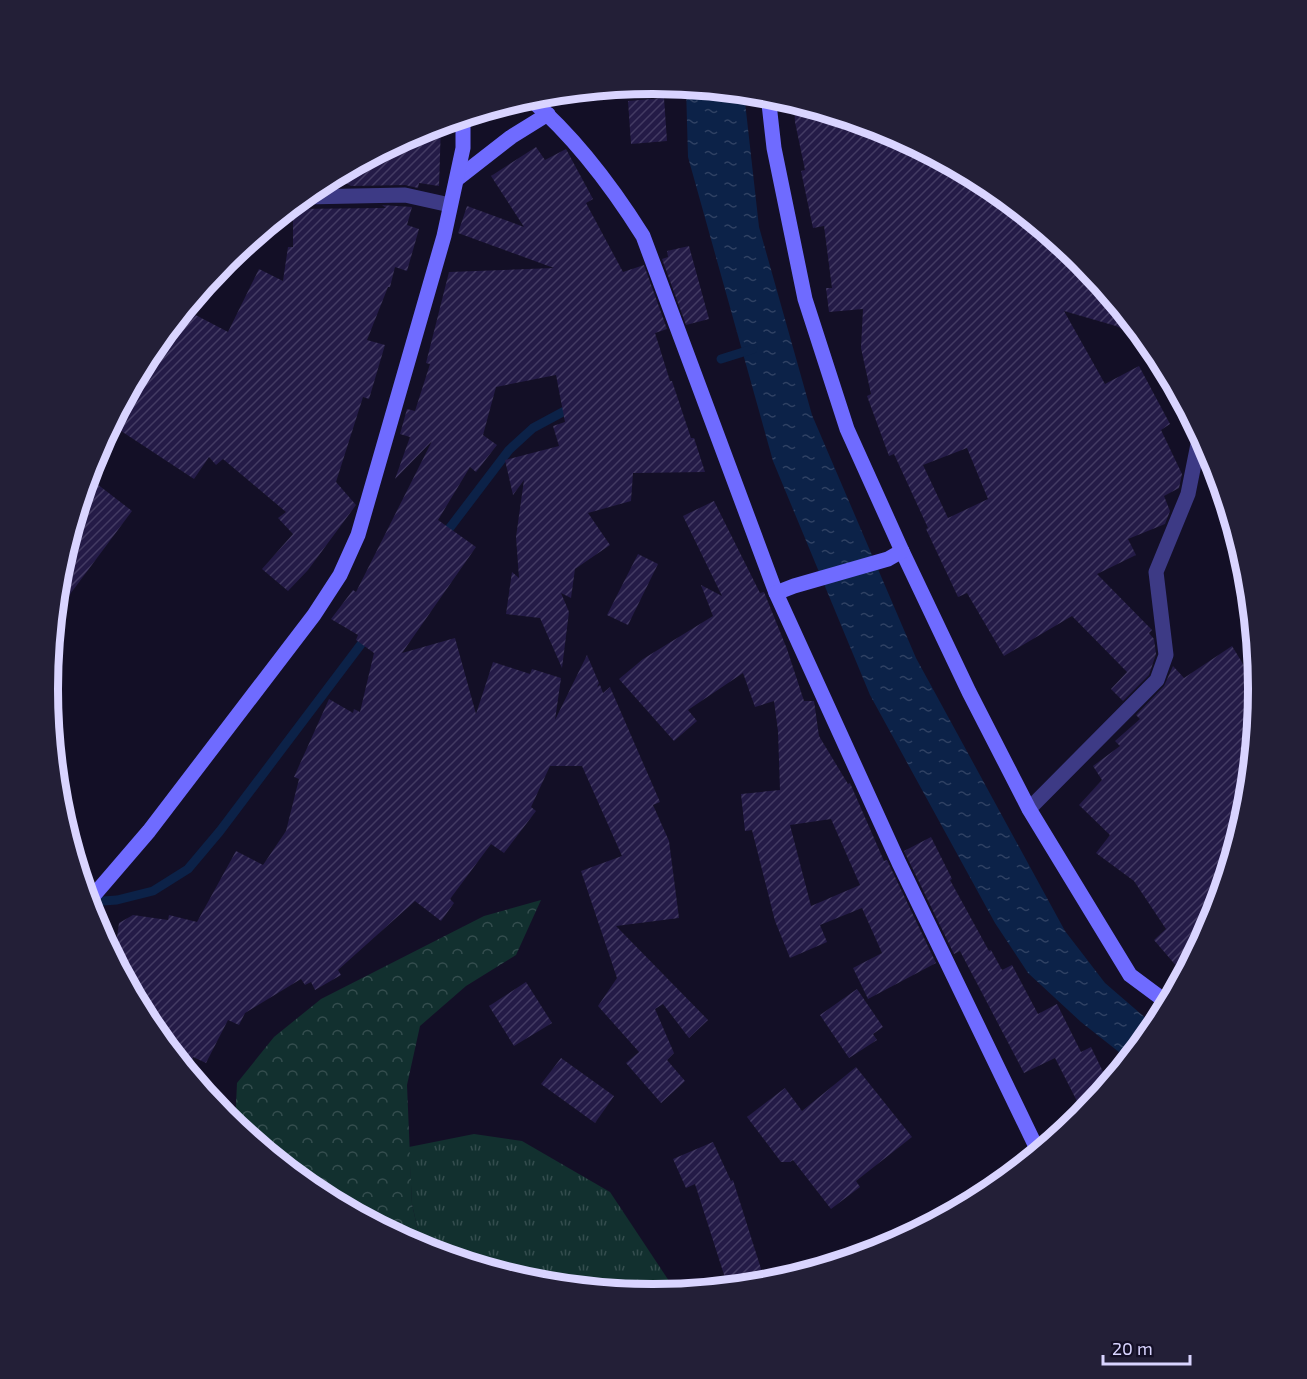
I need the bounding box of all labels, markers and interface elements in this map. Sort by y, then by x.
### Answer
scale bar [1103,1328,1190,1366]
text: 20 m [1112,1337,1153,1359]

